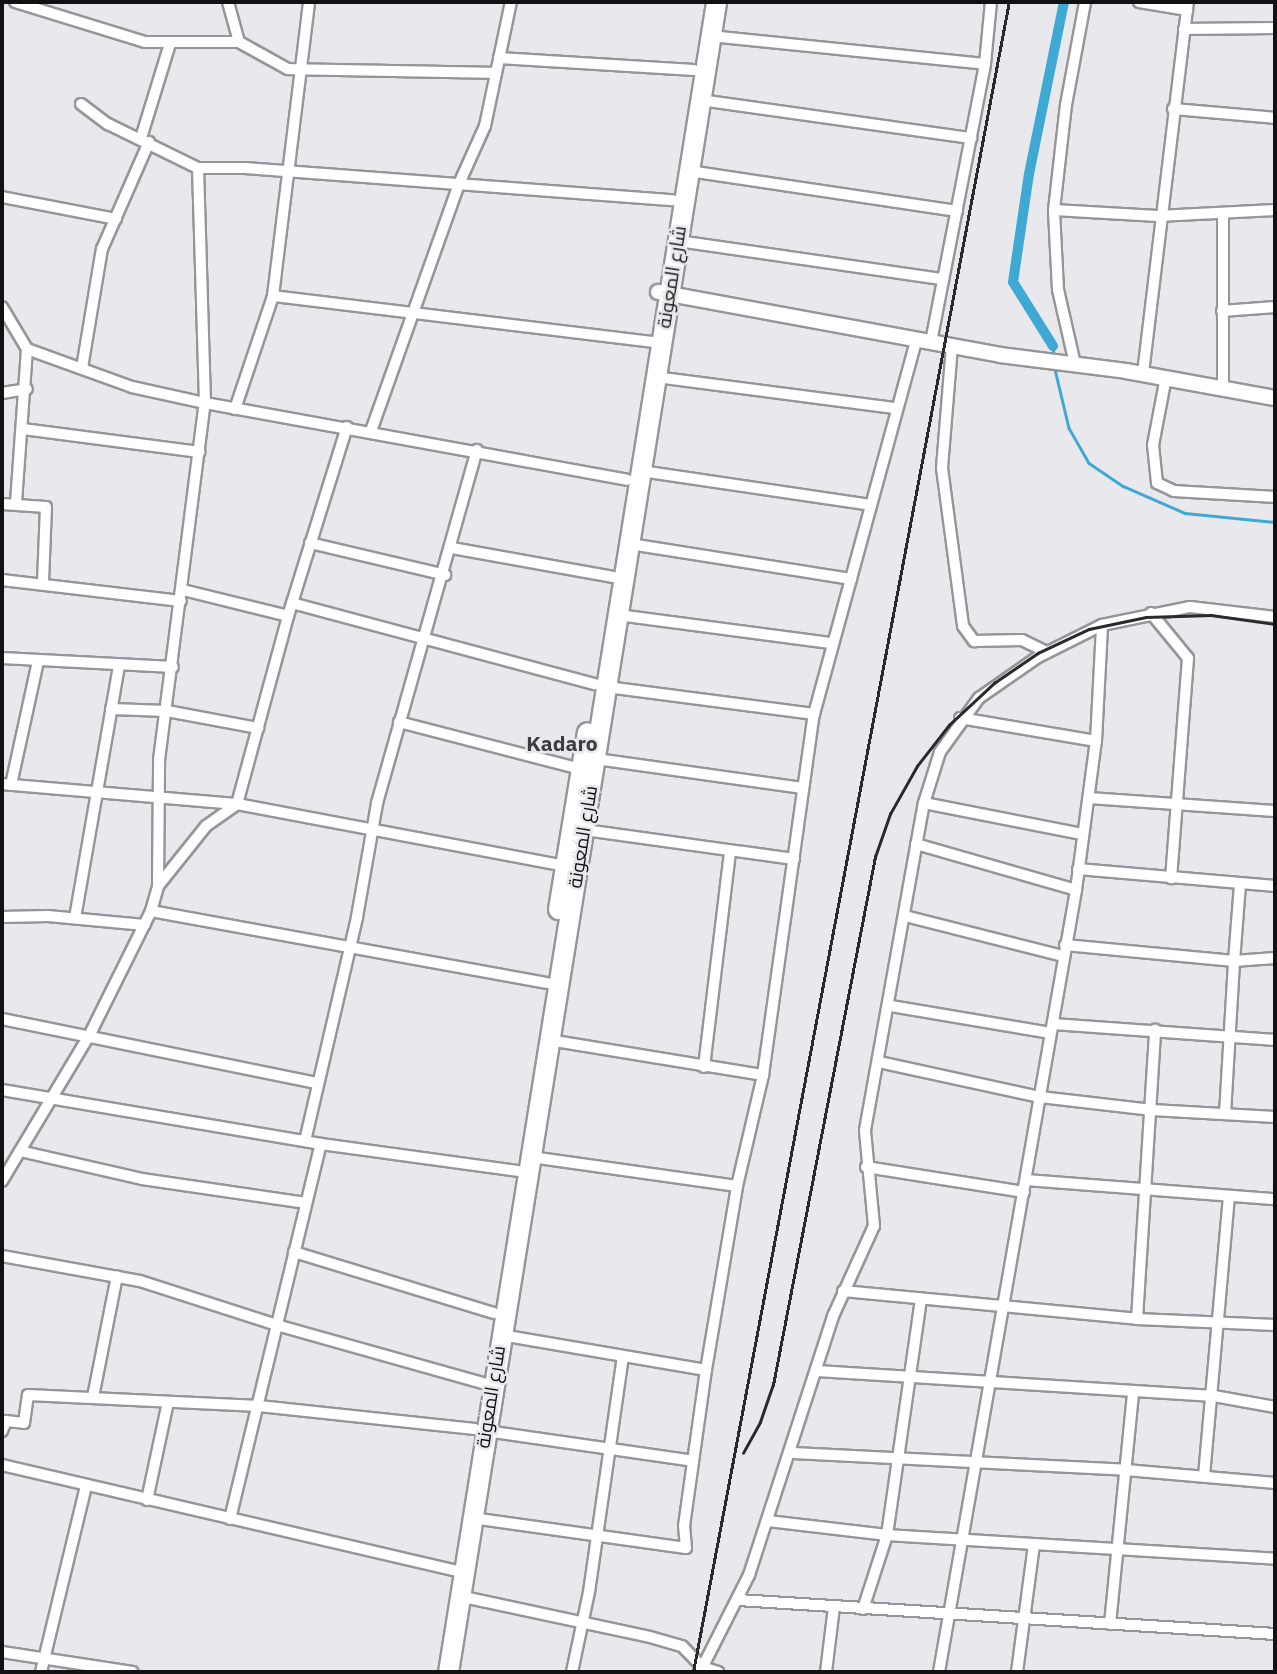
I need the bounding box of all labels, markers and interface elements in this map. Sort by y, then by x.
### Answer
street label: شارع المعونة [653,224,691,330]
district label: Kadaro [526,730,598,756]
street label: شارع المعونة [564,784,602,890]
street label: شارع المعونة [472,1344,510,1450]

